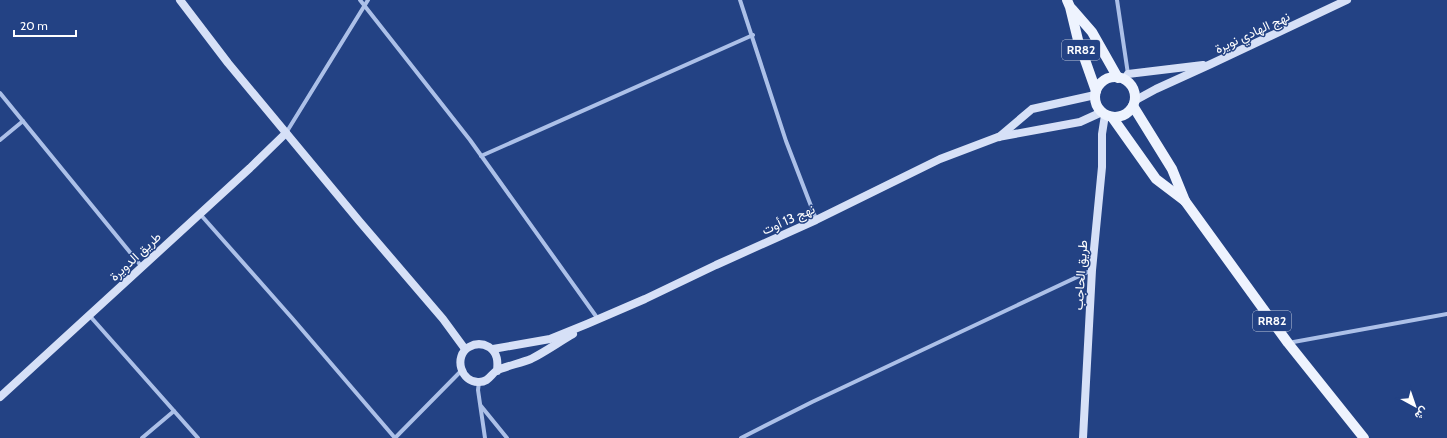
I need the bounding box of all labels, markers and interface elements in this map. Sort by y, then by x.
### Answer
street label: نهج الهادي نويرة [1212,8,1294,59]
scale bar [14,12,76,38]
text: 20 m [20,18,48,33]
road number: RR82 [1062,40,1100,60]
street label: نهج 13 أوت [759,200,818,240]
street label: طريق الدويرة [106,228,165,285]
street label: طريق الحاجب [1070,239,1091,311]
road number: RR82 [1253,311,1291,331]
north arrow [1395,386,1435,426]
text: ش [1412,404,1431,423]

